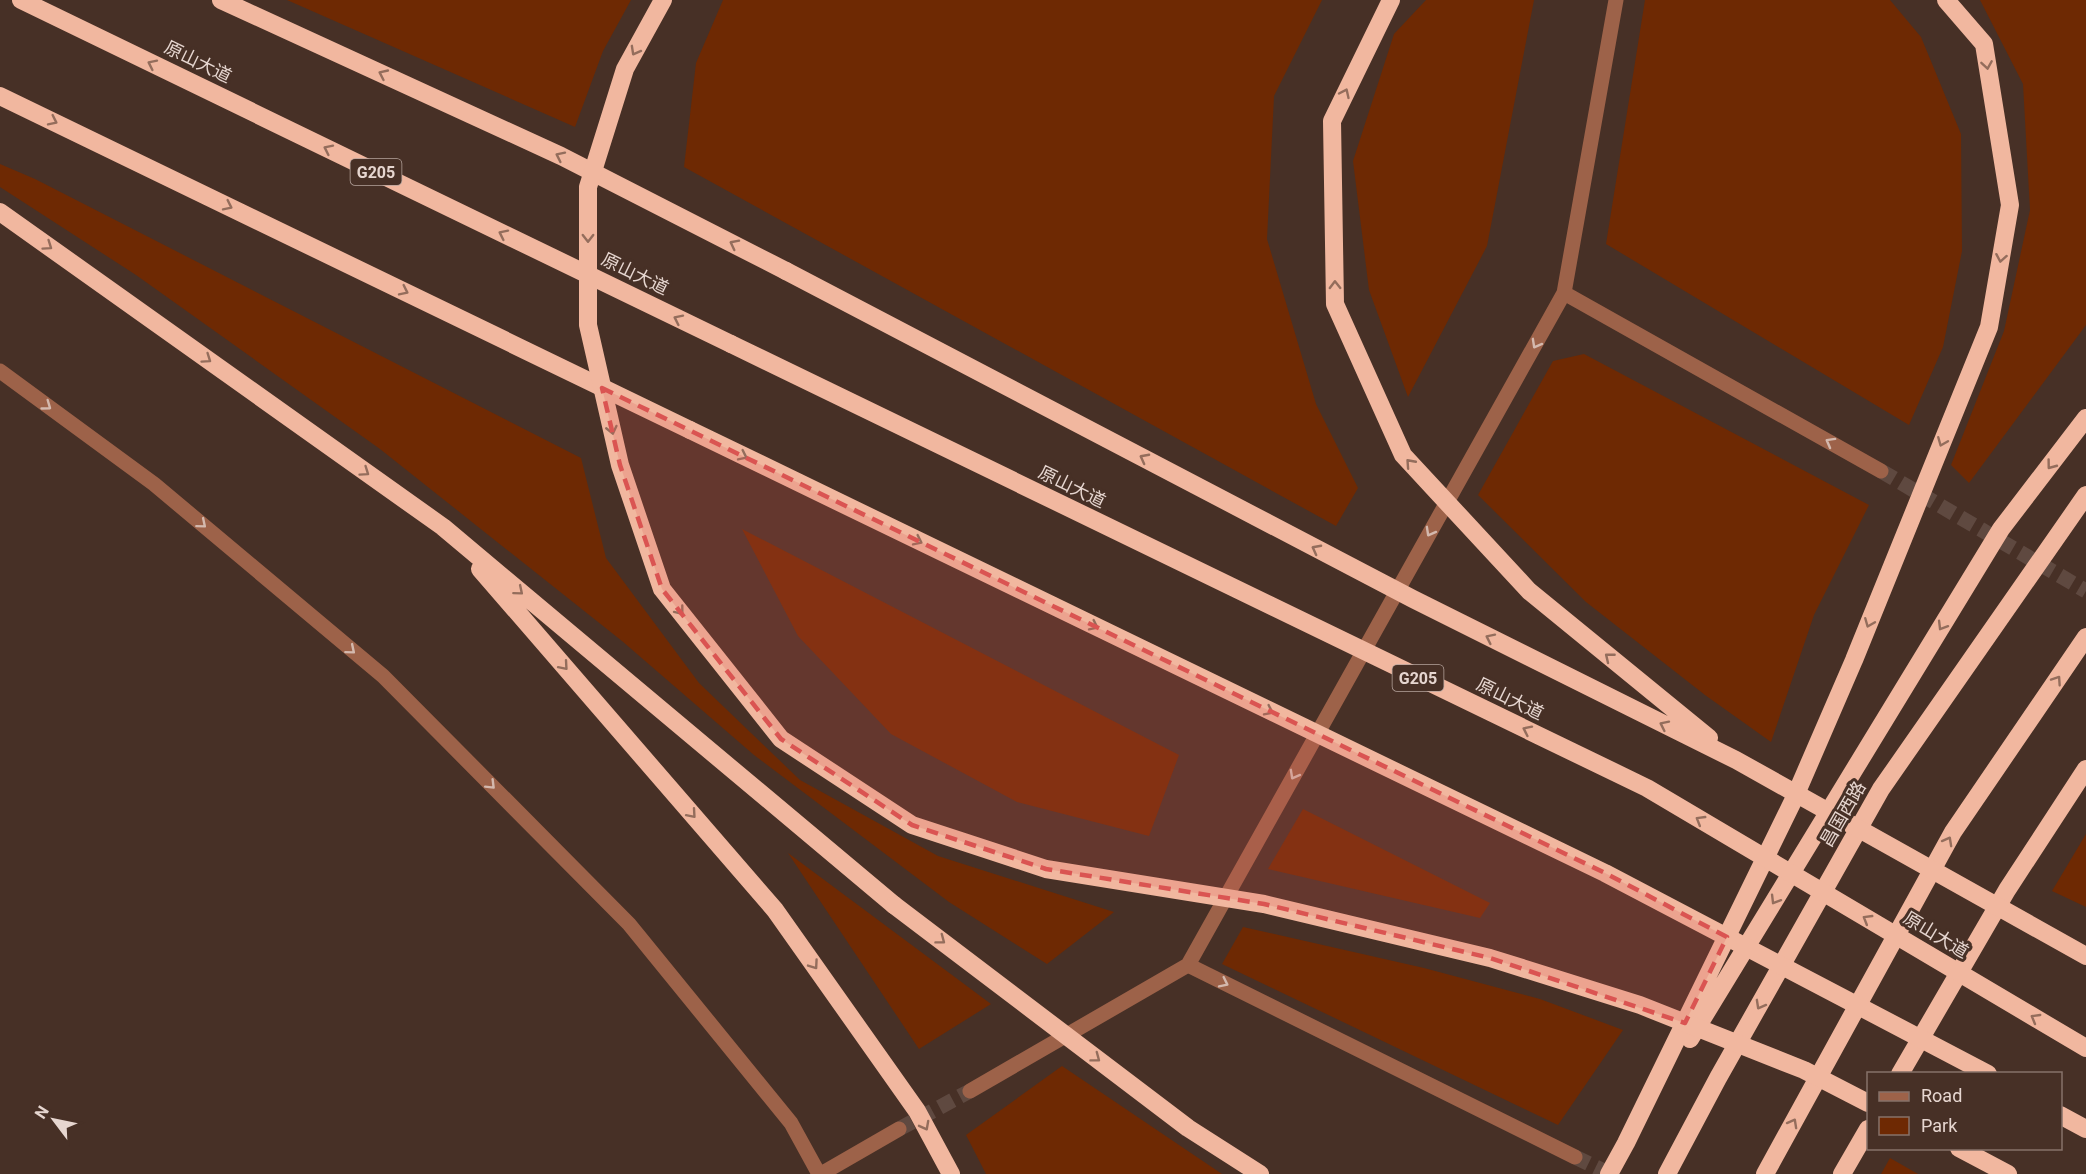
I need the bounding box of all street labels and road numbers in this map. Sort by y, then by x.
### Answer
street label: 原山大道 [161,36,235,87]
road number: G205 [350,159,401,185]
street label: 原山大道 [598,248,672,299]
street label: 原山大道 [1035,461,1109,512]
road number: G205 [1392,665,1444,691]
street label: 原山大道 [1473,673,1547,724]
street label: 昌国西路 [1815,777,1870,850]
street label: 原山大道 [1900,907,1973,962]

